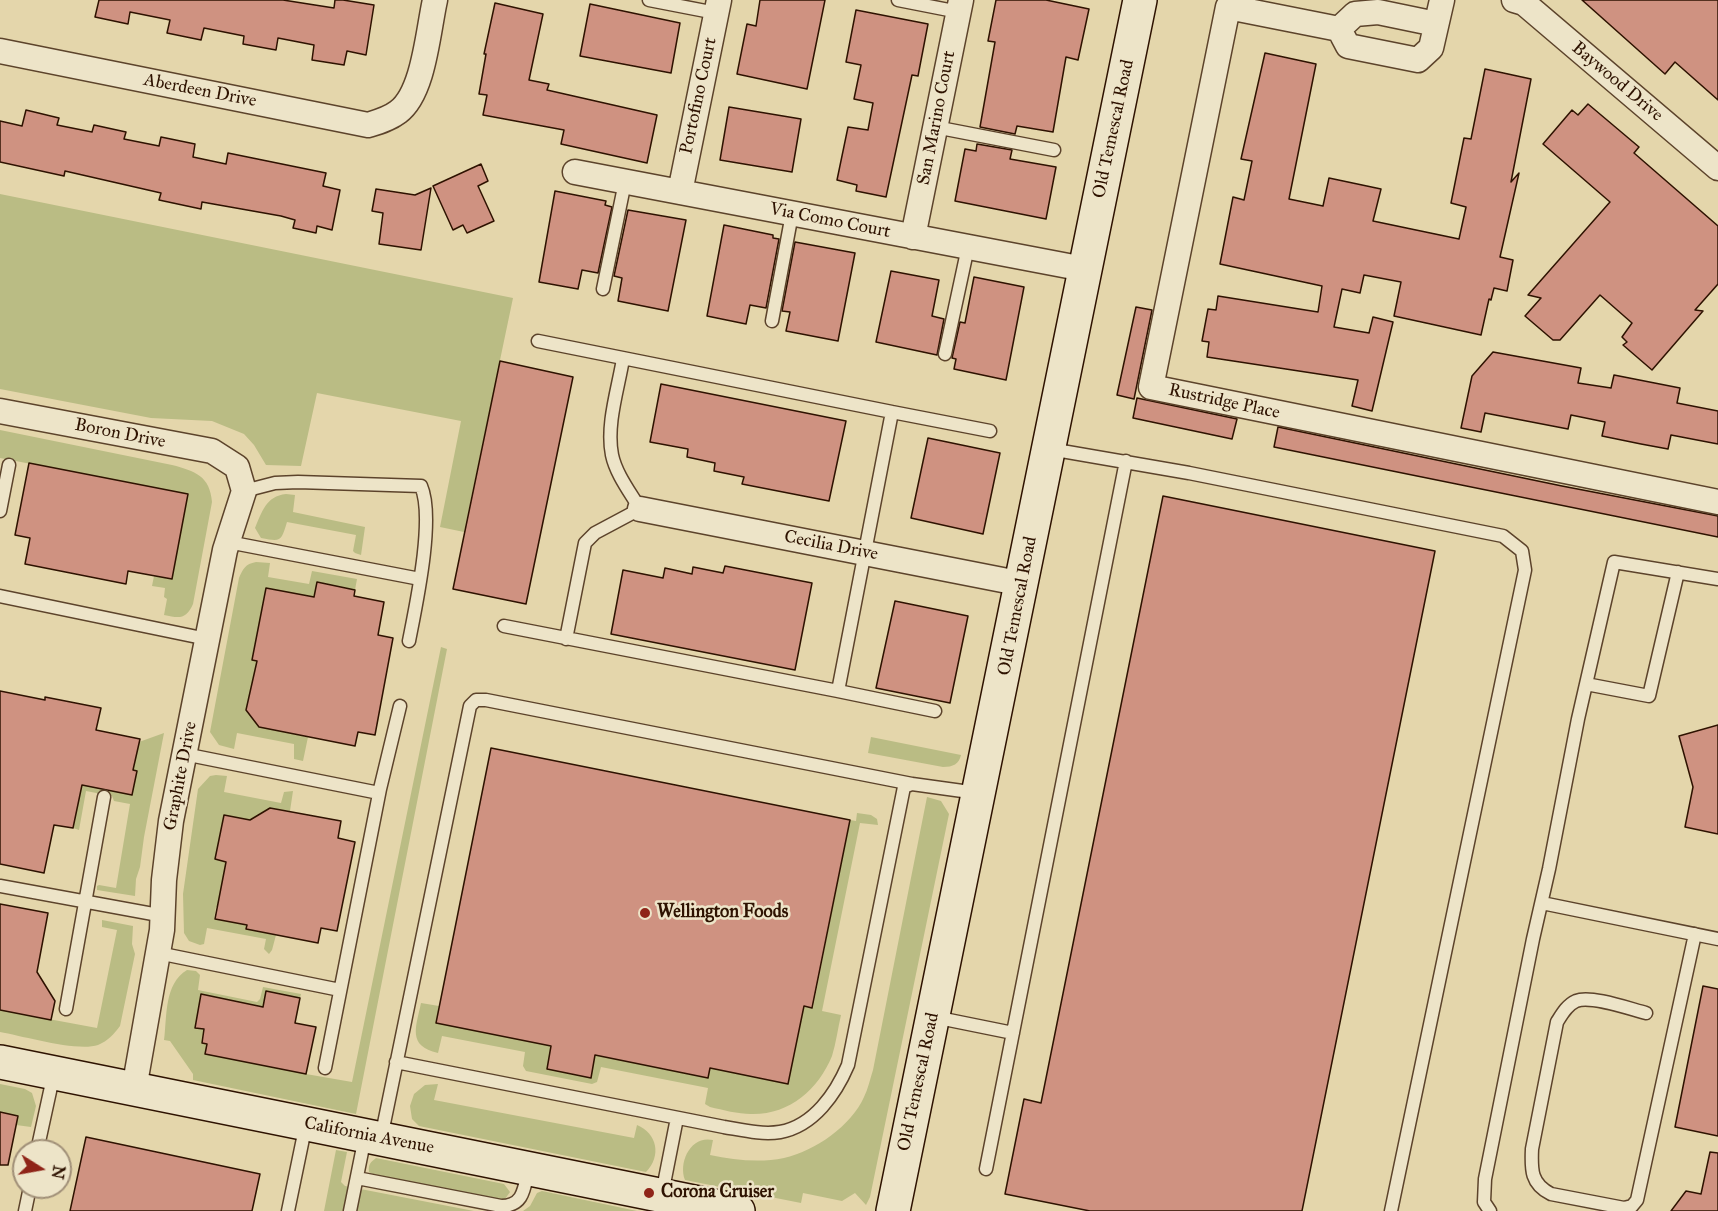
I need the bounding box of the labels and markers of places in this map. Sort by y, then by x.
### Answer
place label: Wellington Foods [657,902,788,924]
marker: Wellington Foods [638,906,652,920]
place label: Corona Cruiser [661,1182,774,1204]
marker: Corona Cruiser [642,1186,656,1200]

